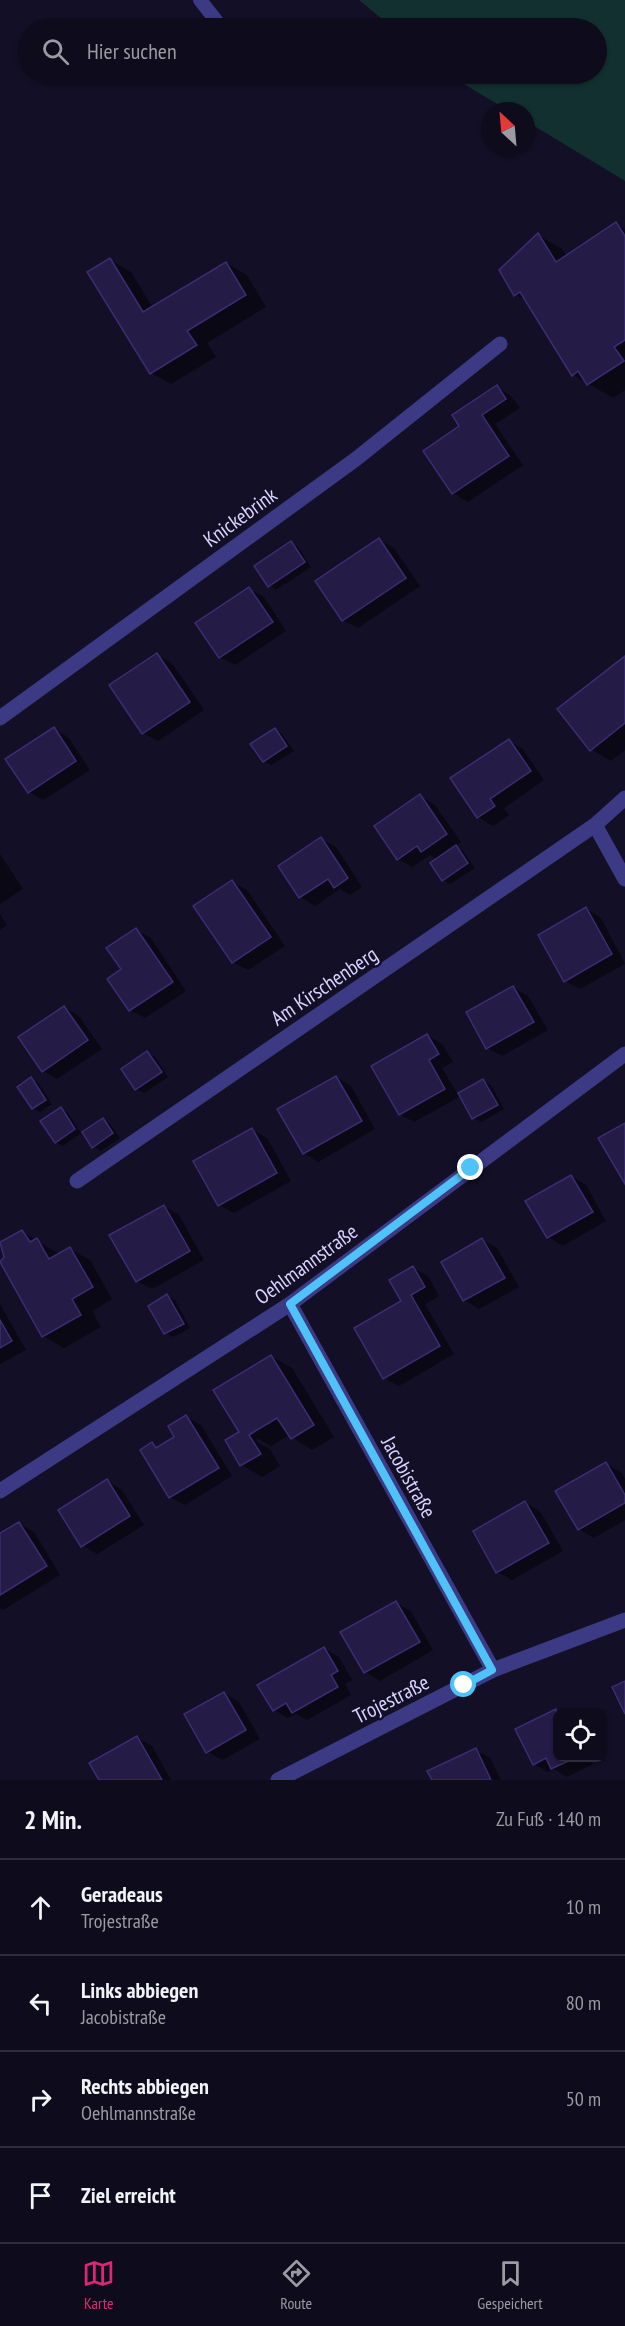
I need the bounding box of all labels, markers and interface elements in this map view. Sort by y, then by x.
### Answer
search box [18,18,607,84]
icon: search [39,35,72,68]
text: Hier suchen [87,37,177,65]
north arrow [481,102,535,156]
street label: Knickebrink [198,481,282,553]
street label: Am Kirschenberg [265,940,383,1032]
route end [457,1154,483,1180]
street label: Oehlmannstraße [249,1218,363,1310]
street label: Jacobistraße [375,1431,442,1523]
street label: Trojestraße [349,1668,433,1730]
route start [450,1671,476,1697]
map controls [553,1708,607,1762]
button: locate [553,1708,607,1762]
text: 2 Min. [24,1803,82,1836]
text: Zu Fuß · 140 m [496,1806,601,1832]
text: Geradeaus [81,1880,163,1908]
icon: ahead [24,1891,57,1924]
text: 10 m [566,1894,601,1920]
text: Trojestraße [81,1908,159,1934]
text: Links abbiegen [81,1976,198,2004]
icon: left [24,1987,57,2020]
text: 80 m [566,1990,601,2016]
text: Jacobistraße [81,2004,166,2030]
text: Rechts abbiegen [81,2072,209,2100]
icon: right [24,2083,57,2116]
text: 50 m [566,2086,601,2112]
text: Oehlmannstraße [81,2100,196,2126]
icon: arrive [24,2179,57,2212]
text: Ziel erreicht [81,2181,176,2209]
tab: Karte [82,2257,115,2313]
tab: Route [280,2257,313,2313]
tab: Gespeichert [477,2257,543,2313]

